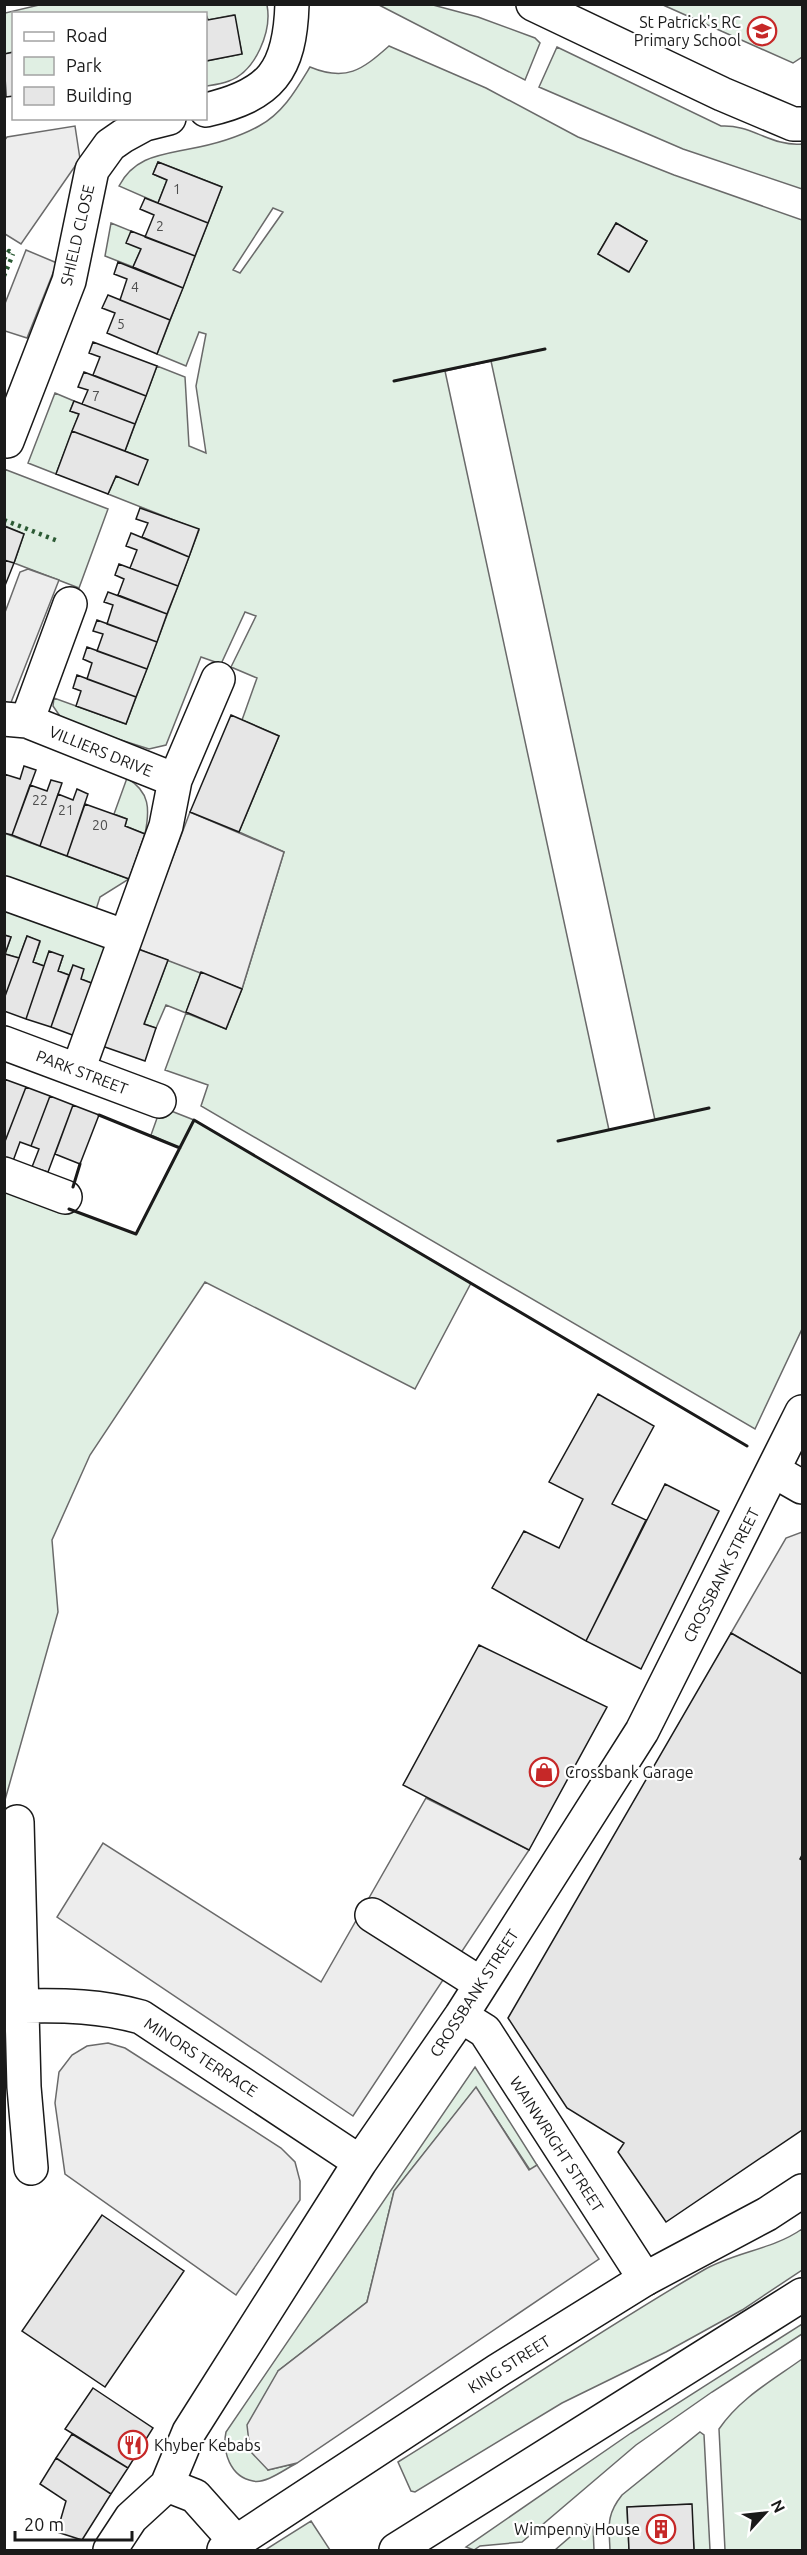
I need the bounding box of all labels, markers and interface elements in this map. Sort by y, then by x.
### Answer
legend [12,12,207,120]
place label: St Patrick's RC Primary School [634,13,741,49]
school or university icon: St Patrick's RC Primary School [746,15,778,47]
text: Road [66,25,108,45]
text: Park [66,55,102,75]
text: Building [66,85,132,105]
house number: 1 [173,181,181,197]
street label: SHIELD CLOSE [57,183,97,287]
house number: 2 [156,218,164,234]
house number: 4 [131,279,139,295]
house number: 5 [117,316,125,332]
house number: 7 [92,388,100,404]
street label: VILLIERS DRIVE [47,722,155,780]
house number: 22 [32,792,48,808]
house number: 21 [58,802,74,818]
house number: 20 [92,817,108,833]
street label: PARK STREET [34,1046,130,1098]
street label: CROSSBANK STREET [679,1505,763,1645]
shop icon: Crossbank Garage [528,1756,560,1788]
place label: Crossbank Garage [565,1763,694,1781]
street label: CROSSBANK STREET [426,1926,522,2060]
street label: MINORS TERRACE [141,2014,261,2100]
street label: WAINWRIGHT STREET [506,2073,608,2215]
street label: KING STREET [465,2332,554,2396]
restaurant icon: Khyber Kebabs [117,2429,149,2461]
place label: Khyber Kebabs [154,2436,261,2454]
north arrow [735,2483,795,2543]
text: N [768,2497,789,2516]
scale bar [15,2504,132,2542]
building icon: Wimpenny House [645,2513,677,2545]
text: 20 m [24,2514,64,2534]
place label: Wimpenny House [514,2520,640,2538]

